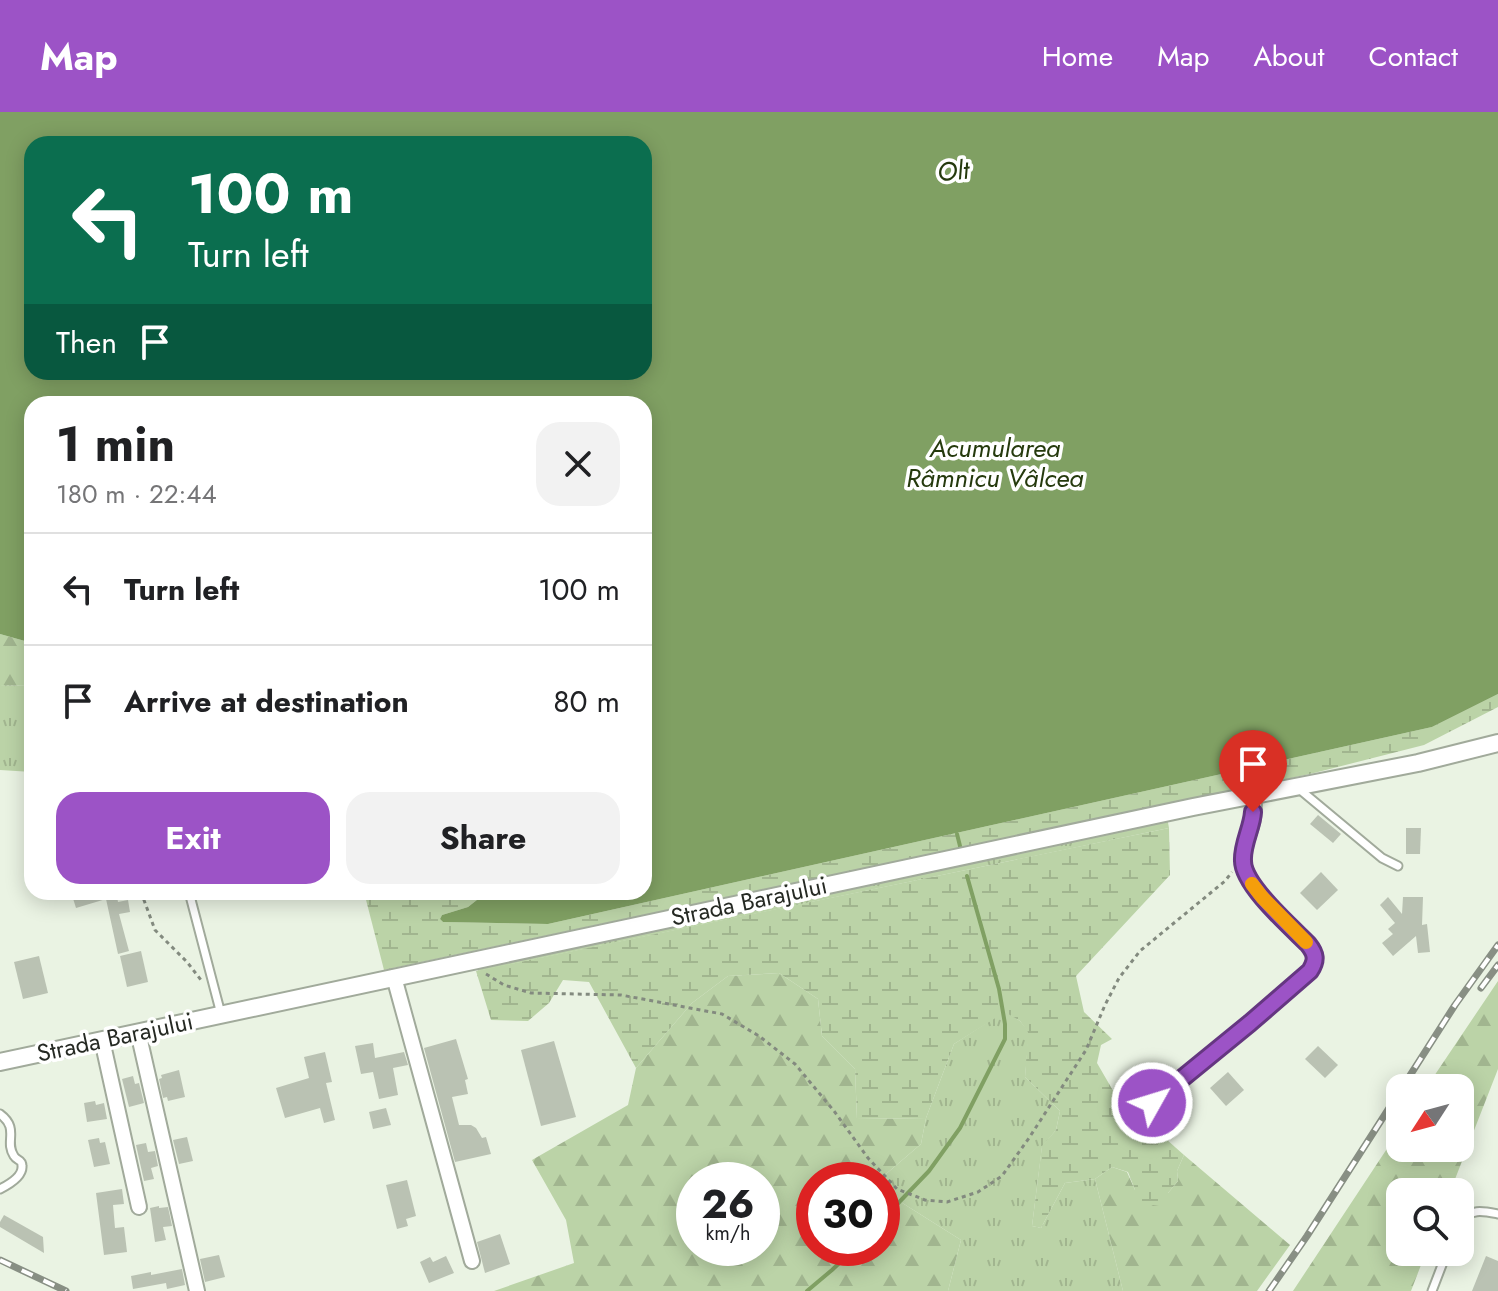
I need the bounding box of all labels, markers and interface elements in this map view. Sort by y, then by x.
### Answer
text: Map [40,29,118,84]
text: Home [1042,36,1113,77]
text: Map [1157,36,1209,77]
text: About [1253,36,1325,77]
text: Contact [1369,36,1458,77]
water label: Olt [935,151,972,191]
text: 100 m [188,153,353,234]
icon: left [56,168,160,272]
text: Turn left [188,228,309,280]
icon: arrive [133,320,177,364]
text: Then [56,321,117,364]
text: 1 min [56,410,175,479]
button: close [536,422,620,506]
water label: Acumularea Râmnicu Vâlcea [906,429,1084,497]
text: 180 m · 22:44 [56,475,217,513]
icon: left [56,567,100,611]
text: Turn left [124,568,239,611]
text: 100 m [538,568,620,611]
icon: arrive [56,679,100,723]
text: Arrive at destination [124,680,409,723]
text: 80 m [553,680,620,723]
pin [1219,730,1287,812]
icon: arrive [1231,742,1275,786]
button: Exit [56,792,330,884]
button: Share [346,792,620,884]
street label: Strada Barajului [668,867,830,935]
street label: Strada Barajului [34,1003,196,1071]
position arrow [1110,1061,1194,1145]
north arrow [1386,1074,1474,1162]
map controls [1386,1074,1474,1266]
speed limit sign: 30 [796,1162,900,1266]
text: 26 [702,1175,755,1233]
button: search [1386,1178,1474,1266]
text: km/h [705,1219,751,1248]

